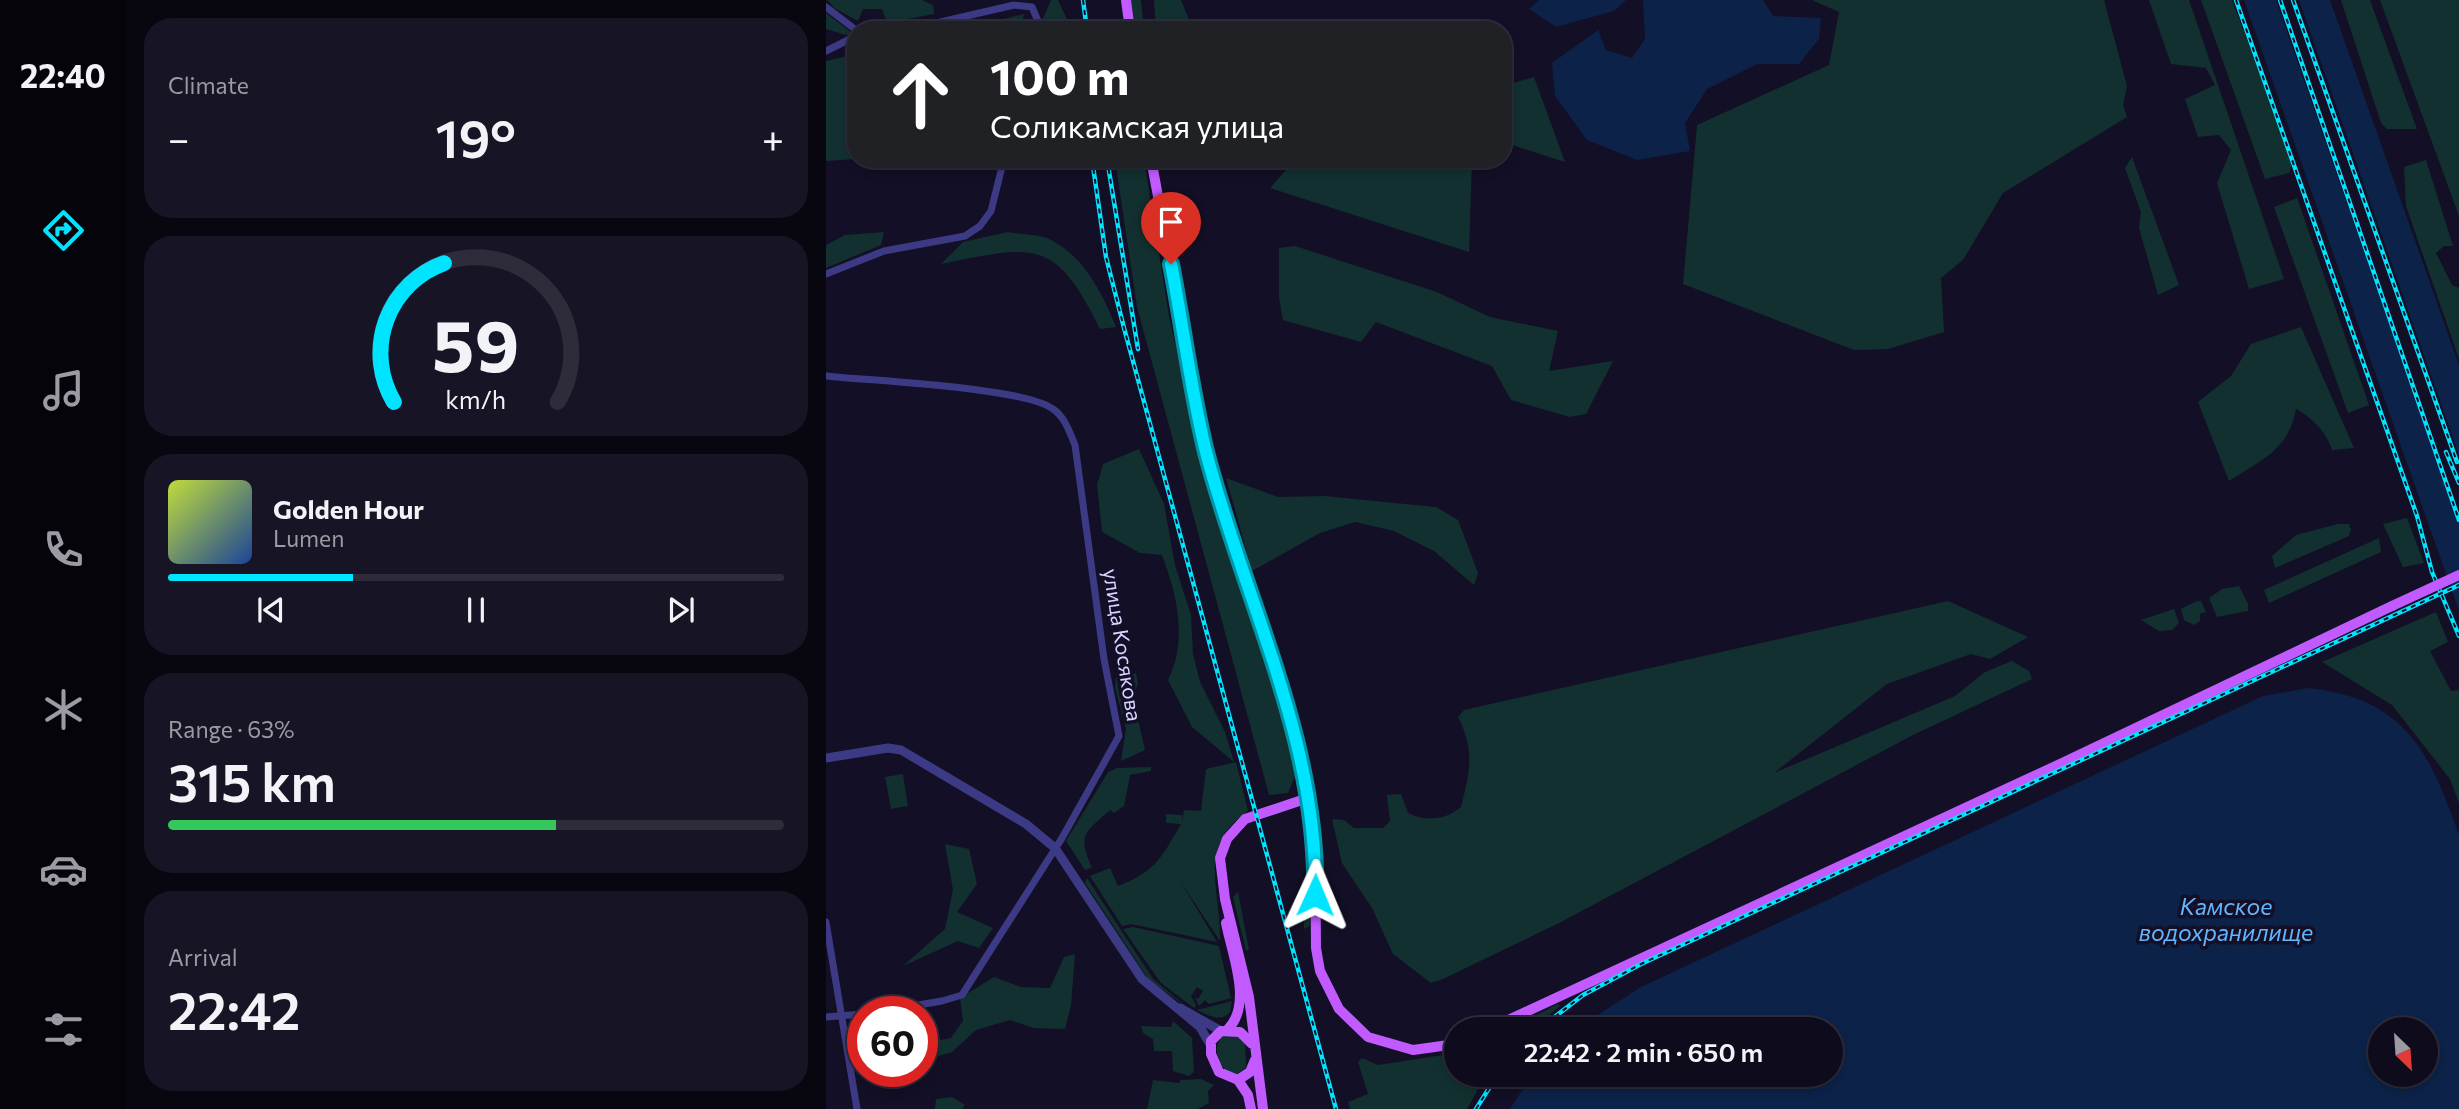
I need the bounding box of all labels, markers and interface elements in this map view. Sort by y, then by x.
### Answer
text: 100 m [990,45,1129,105]
icon: ahead [875,49,966,140]
text: 22:40 [20,55,106,95]
text: Climate [168,71,249,99]
text: 19° [435,105,516,169]
text: Соликамская улица [990,105,1284,145]
text: − [168,114,190,161]
text: + [762,114,784,161]
pin [1141,192,1201,264]
icon: arrive [1152,203,1190,241]
icon: directions [39,206,88,255]
text: 59 [432,299,520,388]
icon: music [39,366,88,415]
text: km/h [446,384,506,414]
text: Golden Hour [273,493,424,524]
text: Lumen [273,524,344,552]
icon: phone [39,525,88,574]
street label: улица Косякова [1099,567,1148,723]
icon: previous [252,591,290,629]
icon: pause [457,591,495,629]
icon: next [662,591,700,629]
icon: climate [39,685,88,734]
text: Range · 63% [168,715,294,743]
text: 315 km [168,749,336,813]
icon: car [39,845,88,894]
position arrow [1278,858,1352,932]
water label: Камское водохранилище [2139,892,2313,946]
text: Arrival [168,943,238,971]
text: 22:42 [168,977,300,1041]
speed limit sign: 60 [847,996,938,1087]
icon: filters [39,1005,88,1054]
north arrow [2368,1017,2438,1087]
map controls [2368,1017,2438,1087]
text: 22:42 · 2 min · 650 m [1524,1036,1763,1067]

